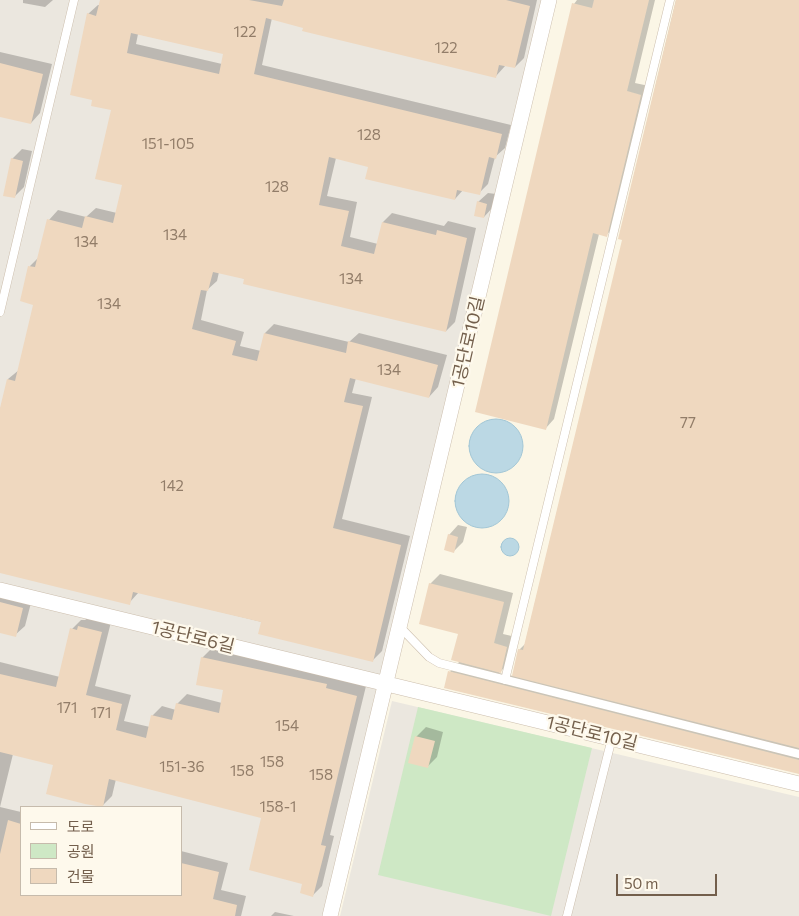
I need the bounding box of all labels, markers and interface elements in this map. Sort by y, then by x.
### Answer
house number: 122 [233,23,257,41]
house number: 122 [434,39,458,57]
house number: 128 [357,126,381,144]
house number: 151-105 [142,135,194,153]
house number: 128 [265,178,289,196]
house number: 134 [163,226,187,244]
house number: 134 [74,233,98,251]
house number: 134 [339,270,363,288]
street label: 1공단로10길 [447,294,489,390]
house number: 134 [97,295,121,313]
house number: 134 [377,361,401,379]
house number: 77 [680,414,696,432]
house number: 142 [160,477,184,495]
street label: 1공단로6길 [149,616,237,658]
house number: 171 [57,699,77,717]
house number: 171 [91,704,111,722]
street label: 1공단로10길 [544,711,640,755]
house number: 154 [275,717,299,735]
house number: 158 [260,753,284,771]
house number: 151-36 [159,758,205,776]
house number: 158 [230,762,254,780]
house number: 158 [309,766,333,784]
house number: 158-1 [260,798,296,816]
legend [20,806,182,896]
text: 도로 [67,817,95,835]
text: 공원 [67,842,95,860]
scale bar [619,864,720,896]
text: 건물 [67,867,95,885]
text: 50 m [624,874,658,892]

